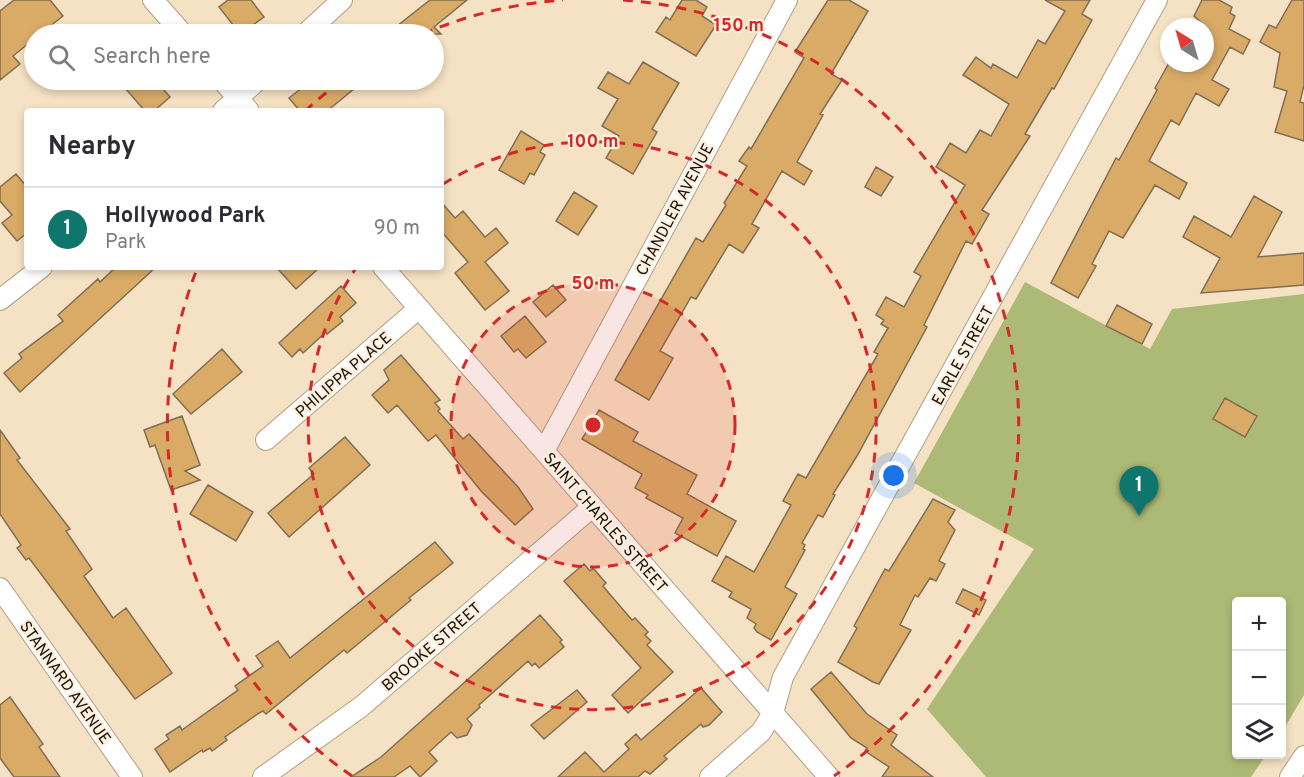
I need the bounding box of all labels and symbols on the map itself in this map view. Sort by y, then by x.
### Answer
text: 150 m [714,15,764,38]
north arrow [1160,18,1214,72]
text: 100 m [567,131,619,154]
street label: CHANDLER AVENUE [632,140,719,279]
text: 50 m [571,273,615,296]
street label: EARLE STREET [928,303,999,409]
street label: PHILIPPA PLACE [292,328,396,423]
centre of rings [583,415,603,435]
street label: SAINT CHARLES STREET [538,449,671,598]
your location [879,461,908,490]
pin: 1 [1120,466,1158,516]
street label: BROOKE STREET [378,599,486,696]
street label: STANNARD AVENUE [14,618,114,749]

